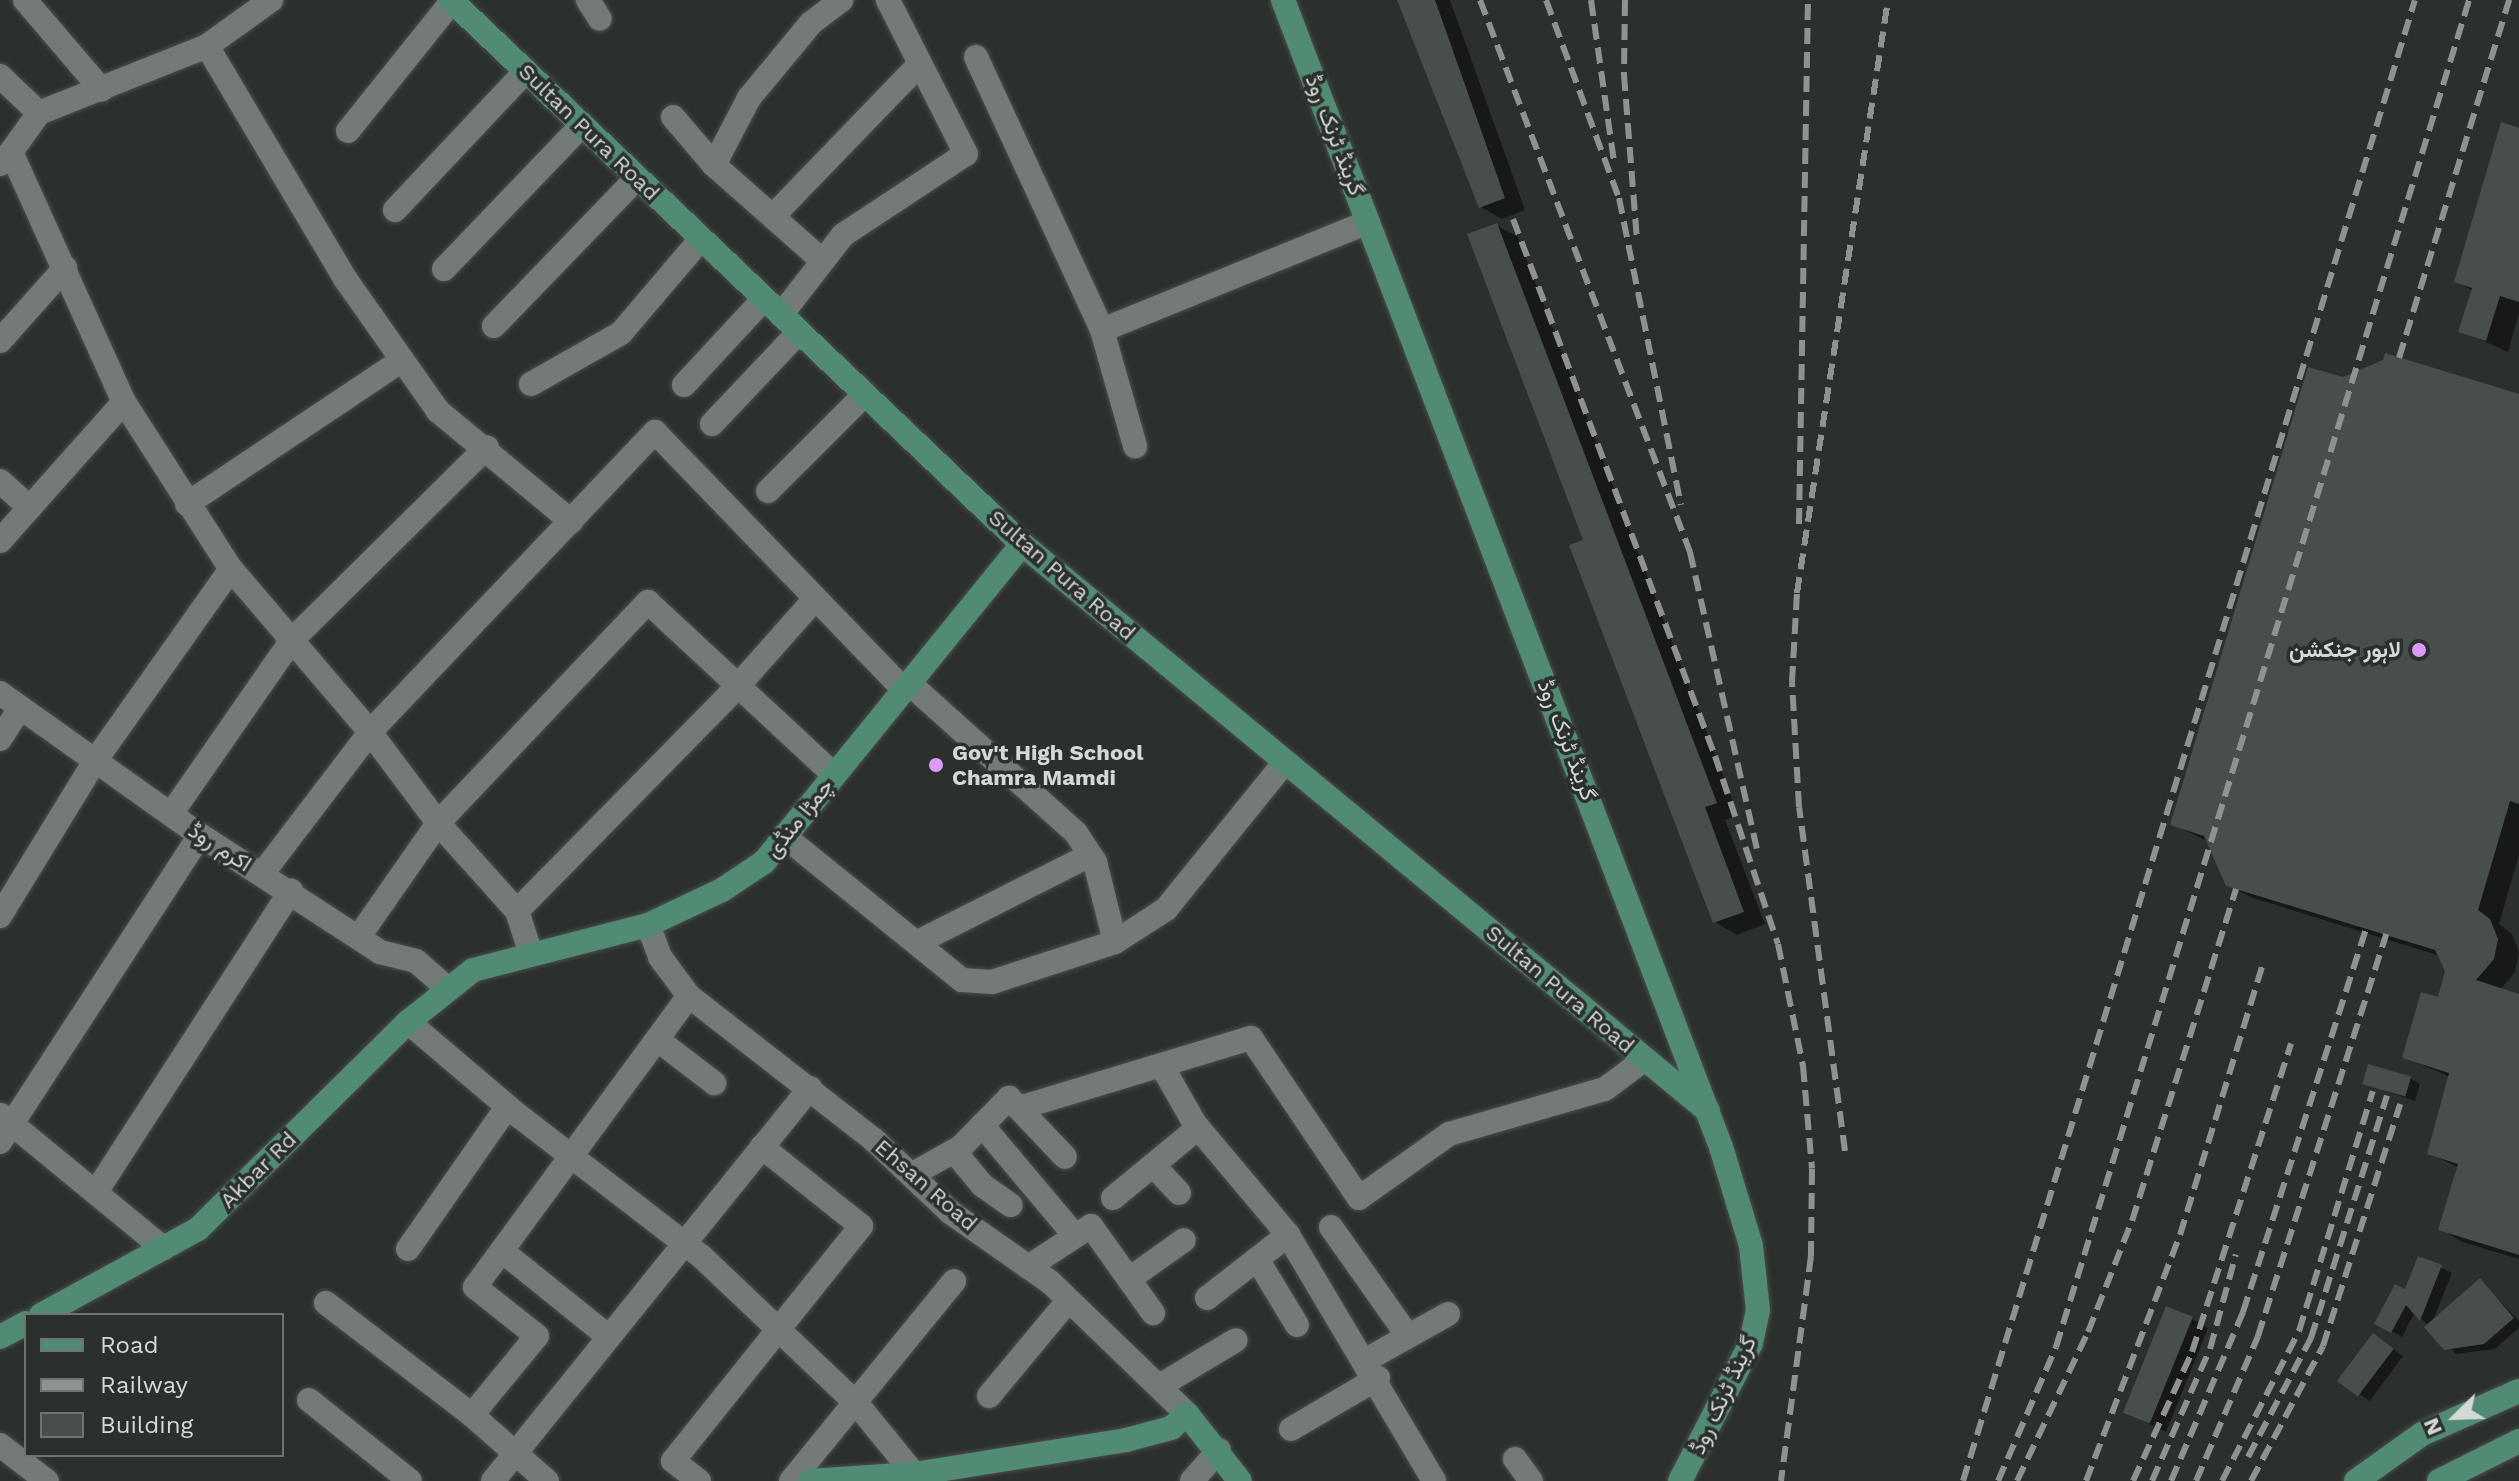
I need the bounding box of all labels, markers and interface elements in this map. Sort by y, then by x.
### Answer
street label: Sultan Pura Road [513,58,665,206]
street label: گرینڈ ٹرنک روڈ [1300,71,1370,199]
street label: Sultan Pura Road [983,504,1141,646]
place label: لاہور جنکشن [2289,637,2401,663]
marker: لاہور جنکشن [2408,639,2430,661]
street label: گرینڈ ٹرنک روڈ [1532,676,1602,804]
place label: Gov't High School Chamra Mamdi [952,739,1143,790]
marker: Gov't High School Chamra Mamdi [927,756,945,774]
street label: چمڑا منڈی [759,773,839,863]
street label: اکرم روڈ [184,817,256,877]
street label: Sultan Pura Road [1480,919,1640,1059]
street label: Akbar Rd [214,1126,302,1214]
street label: Ehsan Road [870,1134,982,1236]
legend [24,1313,284,1457]
text: Road [100,1331,159,1359]
street label: گرینڈ ٹرنک روڈ [1684,1332,1762,1458]
text: Railway [100,1371,188,1399]
north arrow [2415,1377,2495,1457]
text: Building [100,1411,193,1439]
text: N [2418,1414,2447,1439]

